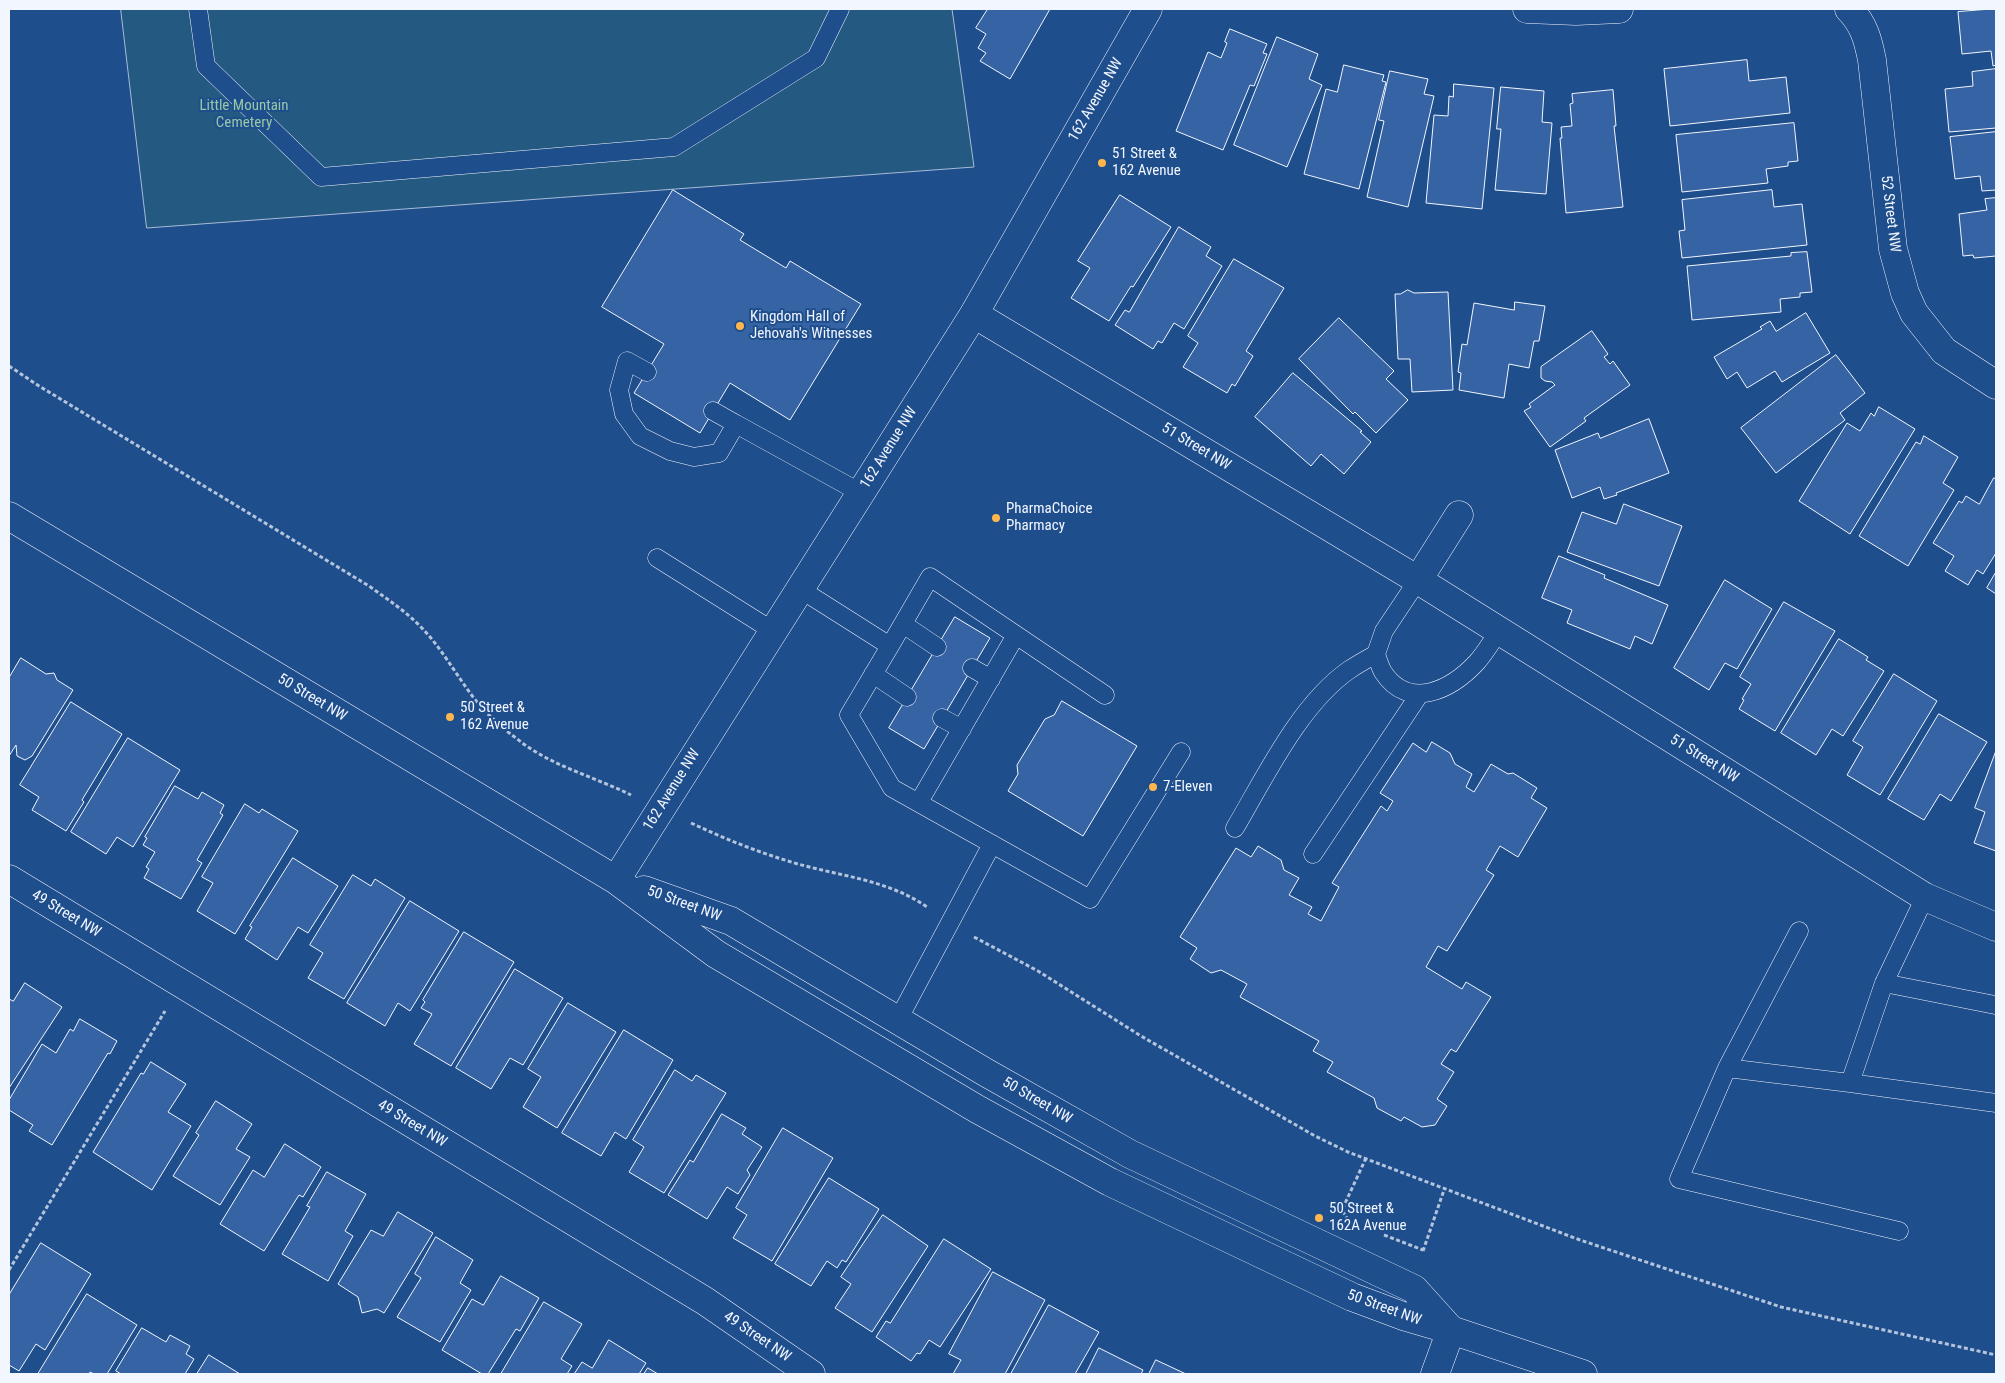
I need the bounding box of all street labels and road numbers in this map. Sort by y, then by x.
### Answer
street label: 162 Avenue NW [1065,55,1127,145]
street label: 52 Street NW [1876,174,1904,254]
street label: 162 Avenue NW [857,404,921,492]
street label: 51 Street NW [1158,419,1234,475]
street label: 50 Street NW [274,670,350,726]
street label: 51 Street NW [1666,731,1742,787]
street label: 162 Avenue NW [640,746,704,834]
street label: 50 Street NW [644,882,724,926]
street label: 49 Street NW [28,886,104,942]
street label: 50 Street NW [999,1074,1075,1128]
street label: 49 Street NW [374,1096,450,1152]
street label: 50 Street NW [1344,1286,1424,1330]
street label: 49 Street NW [720,1308,794,1366]

